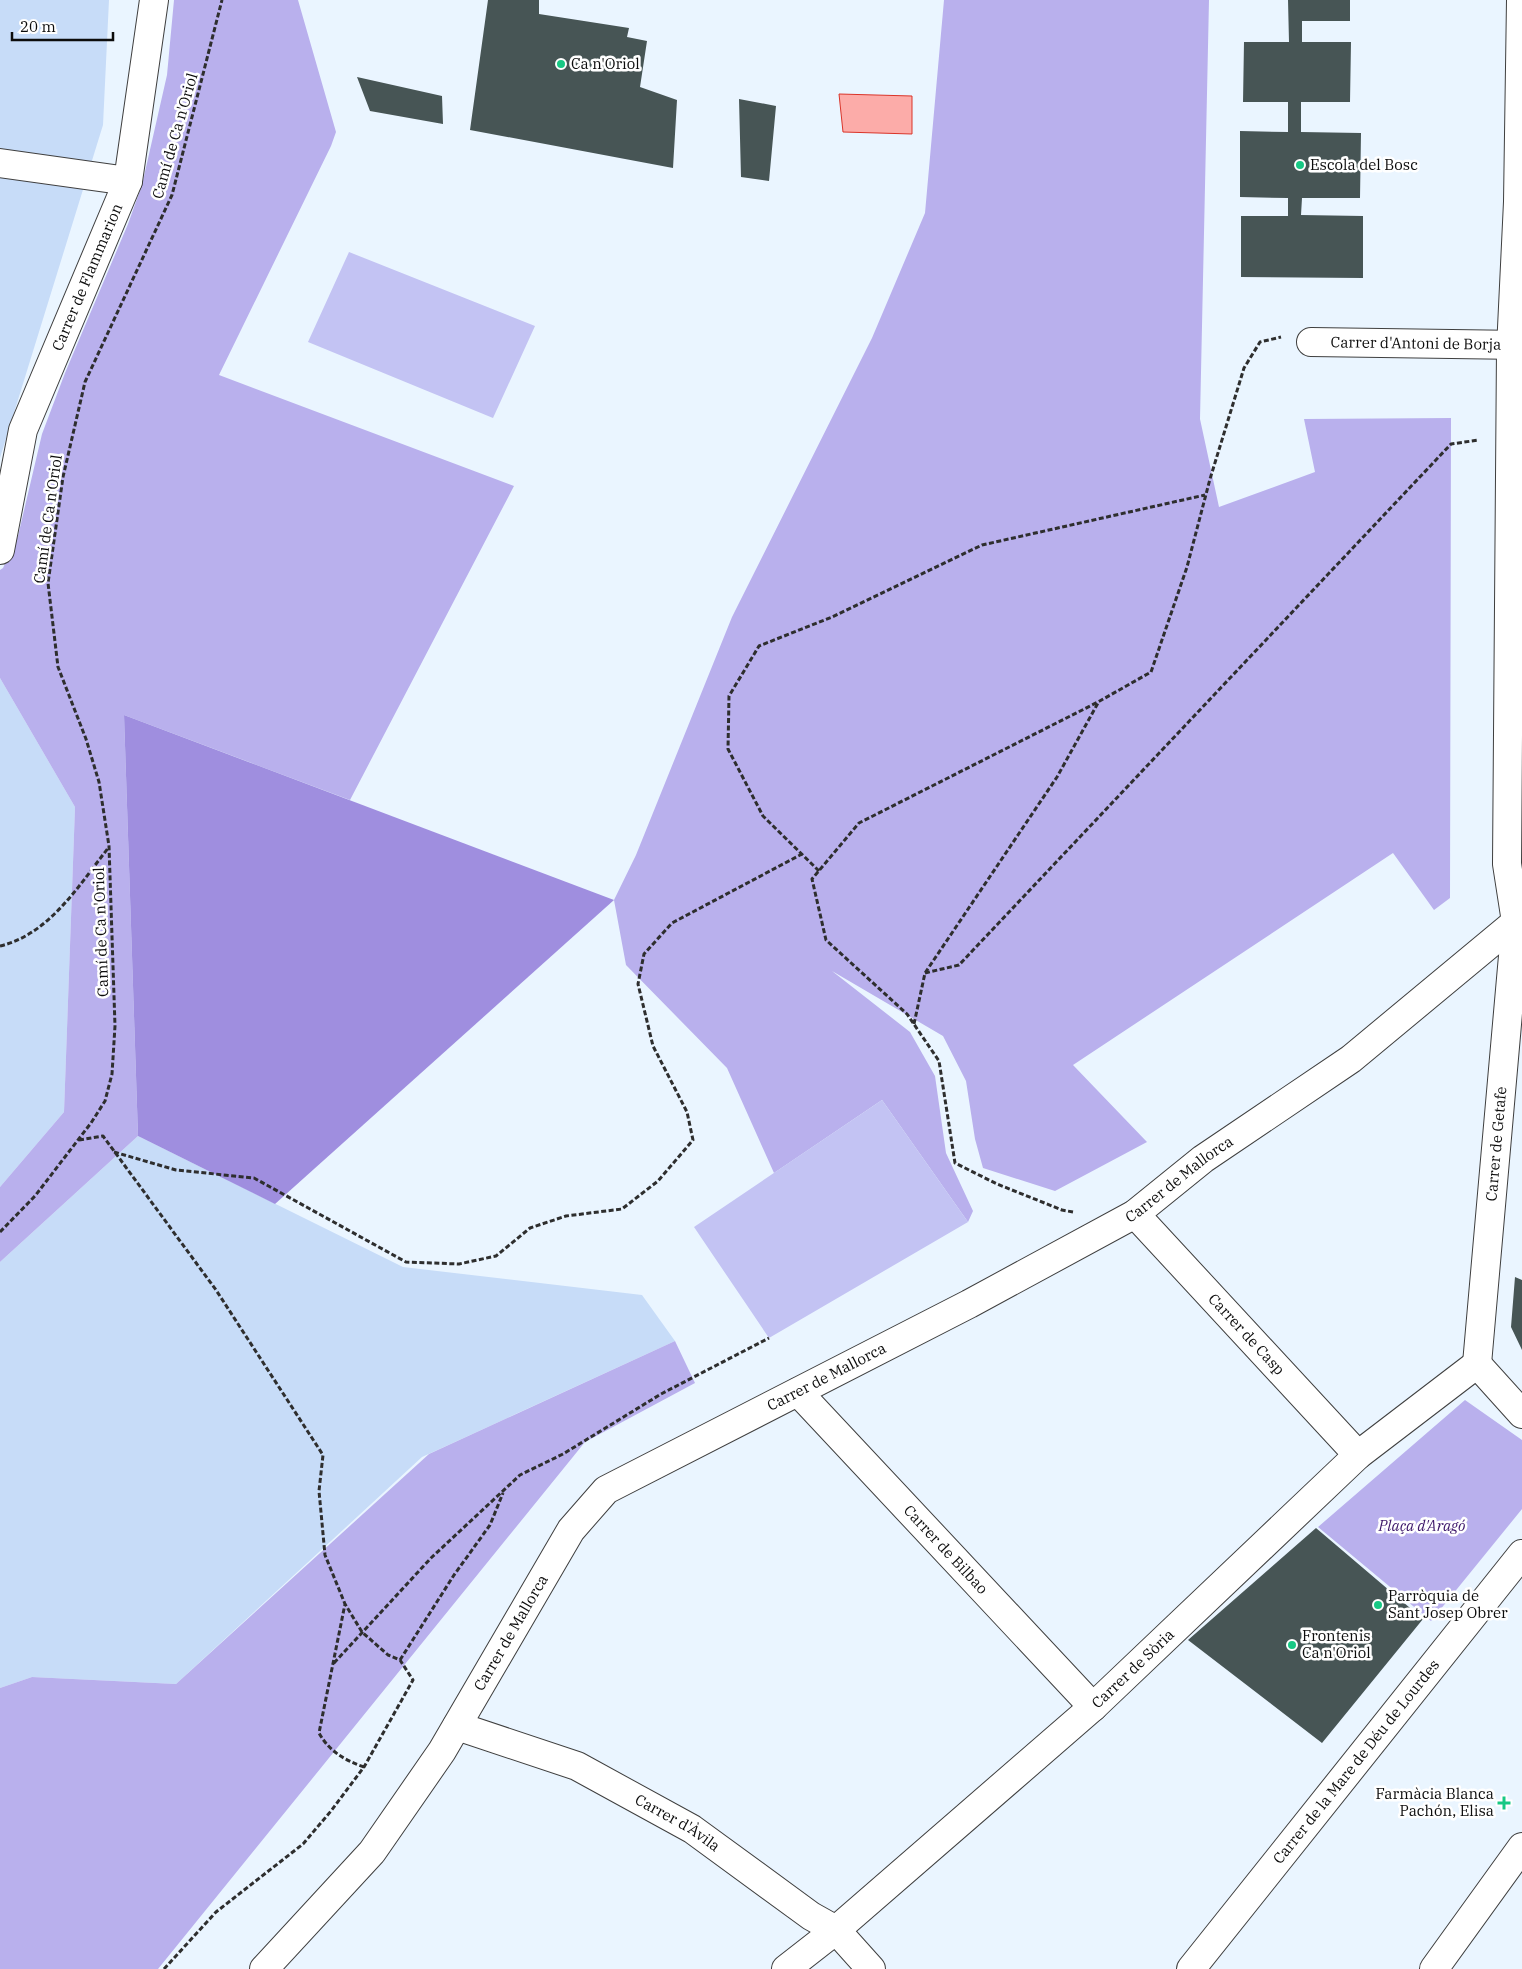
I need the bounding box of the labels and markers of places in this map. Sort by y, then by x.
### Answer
place label: Ca n'Oriol [571,54,640,73]
marker: Ca n'Oriol [555,58,567,70]
place label: Escola del Bosc [1310,155,1418,174]
marker: Escola del Bosc [1294,159,1306,171]
place label: Parròquia de Sant Josep Obrer [1388,1586,1508,1622]
marker: Parròquia de Sant Josep Obrer [1372,1599,1384,1611]
place label: Frontenis Ca n'Oriol [1302,1626,1371,1662]
marker: Frontenis Ca n'Oriol [1286,1639,1298,1651]
place label: Farmàcia Blanca Pachón, Elisa [1376,1784,1494,1820]
marker: Farmàcia Blanca Pachón, Elisa [1498,1797,1510,1809]

